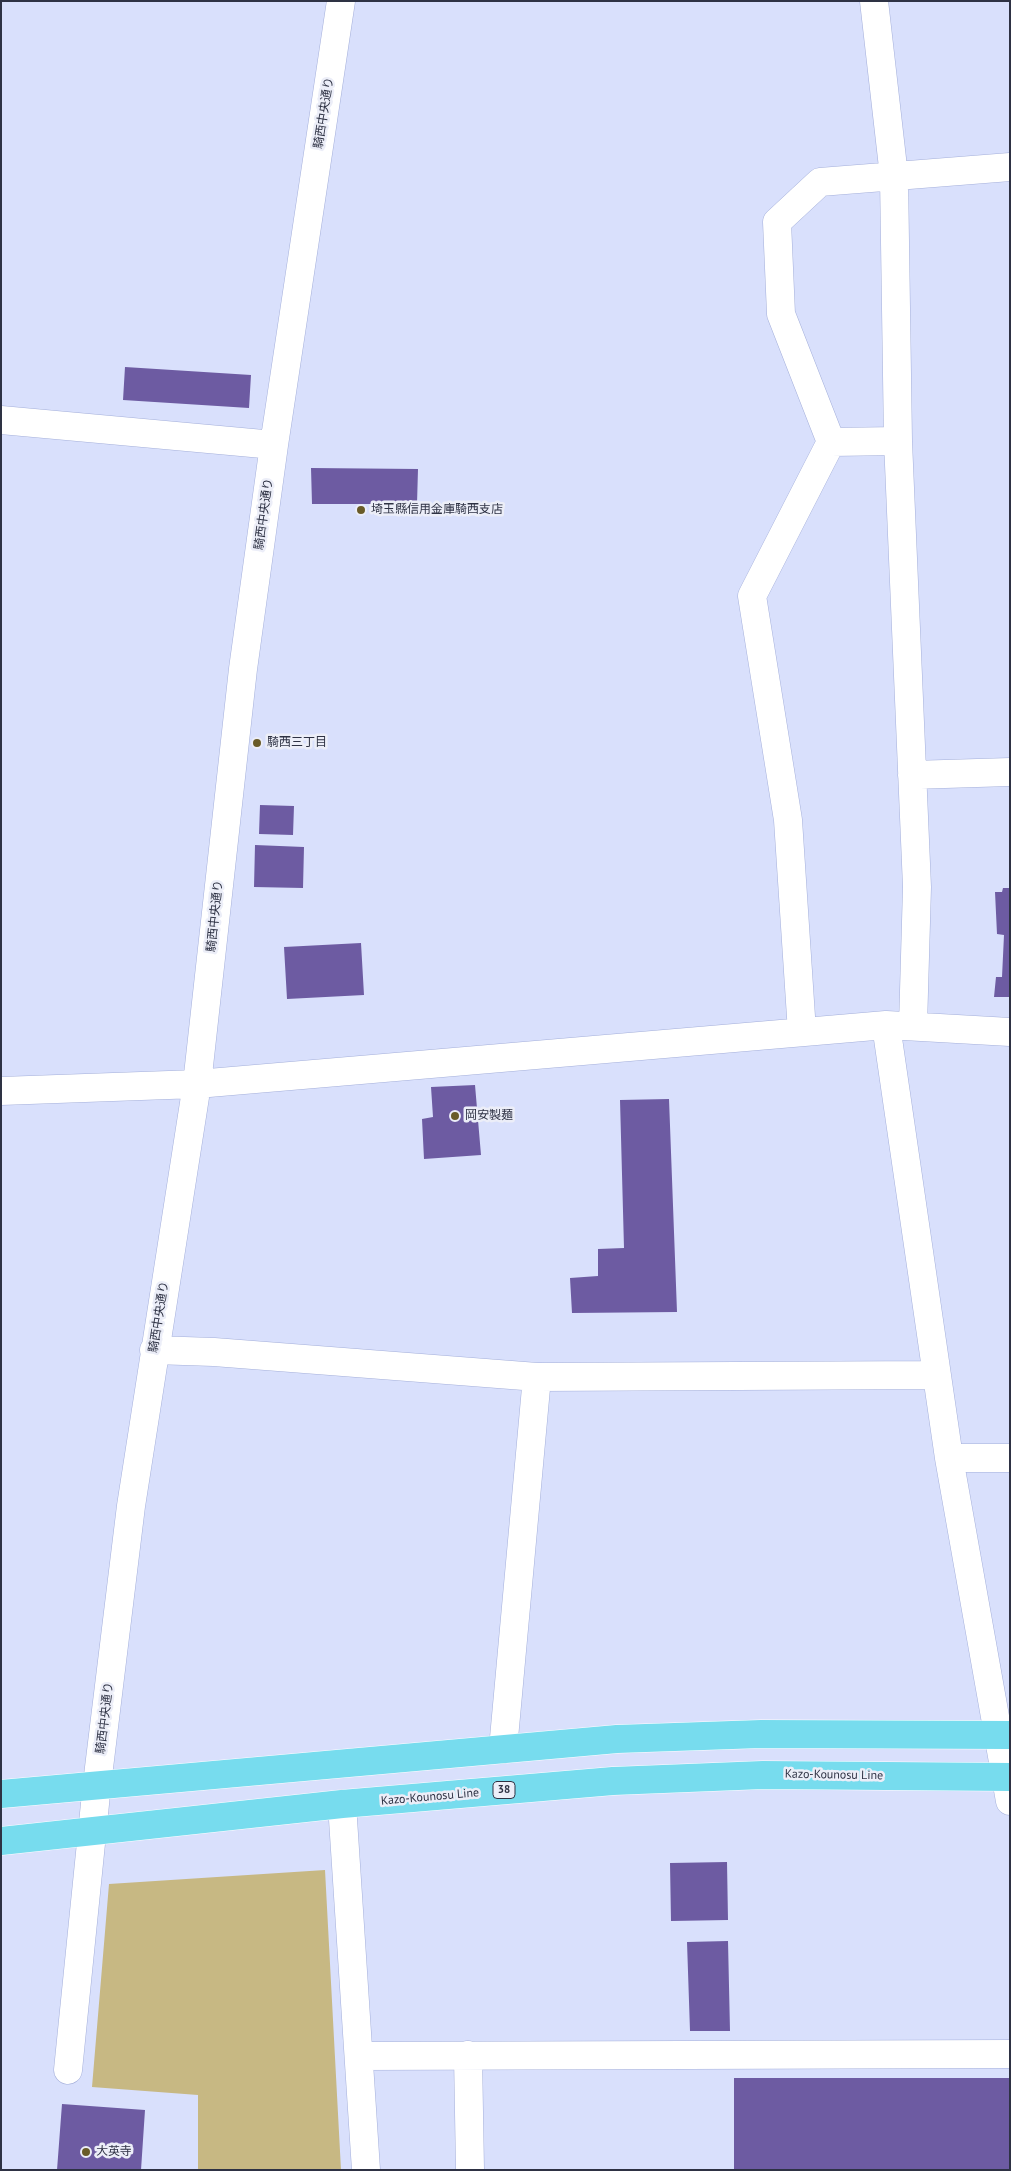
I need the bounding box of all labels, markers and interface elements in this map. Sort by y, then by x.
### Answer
street label: 騎西中央通り [311,76,337,150]
street label: 騎西中央通り [252,477,276,551]
place label: 埼玉縣信用金庫騎西支店 [371,503,503,517]
marker: 埼玉縣信用金庫騎西支店 [355,504,367,516]
place label: 騎西三丁目 [267,736,327,750]
marker: 騎西三丁目 [251,737,263,749]
street label: 騎西中央通り [204,879,226,953]
place label: 岡安製麺 [465,1109,513,1123]
marker: 岡安製麺 [449,1110,461,1122]
street label: 騎西中央通り [146,1280,172,1354]
street label: 騎西中央通り [93,1681,117,1755]
street label: Kazo-Kounosu Line [785,1767,883,1783]
road number: 38 [493,1782,515,1798]
street label: Kazo-Kounosu Line [380,1786,480,1808]
place label: 大英寺 [96,2145,132,2159]
marker: 大英寺 [80,2146,92,2158]

